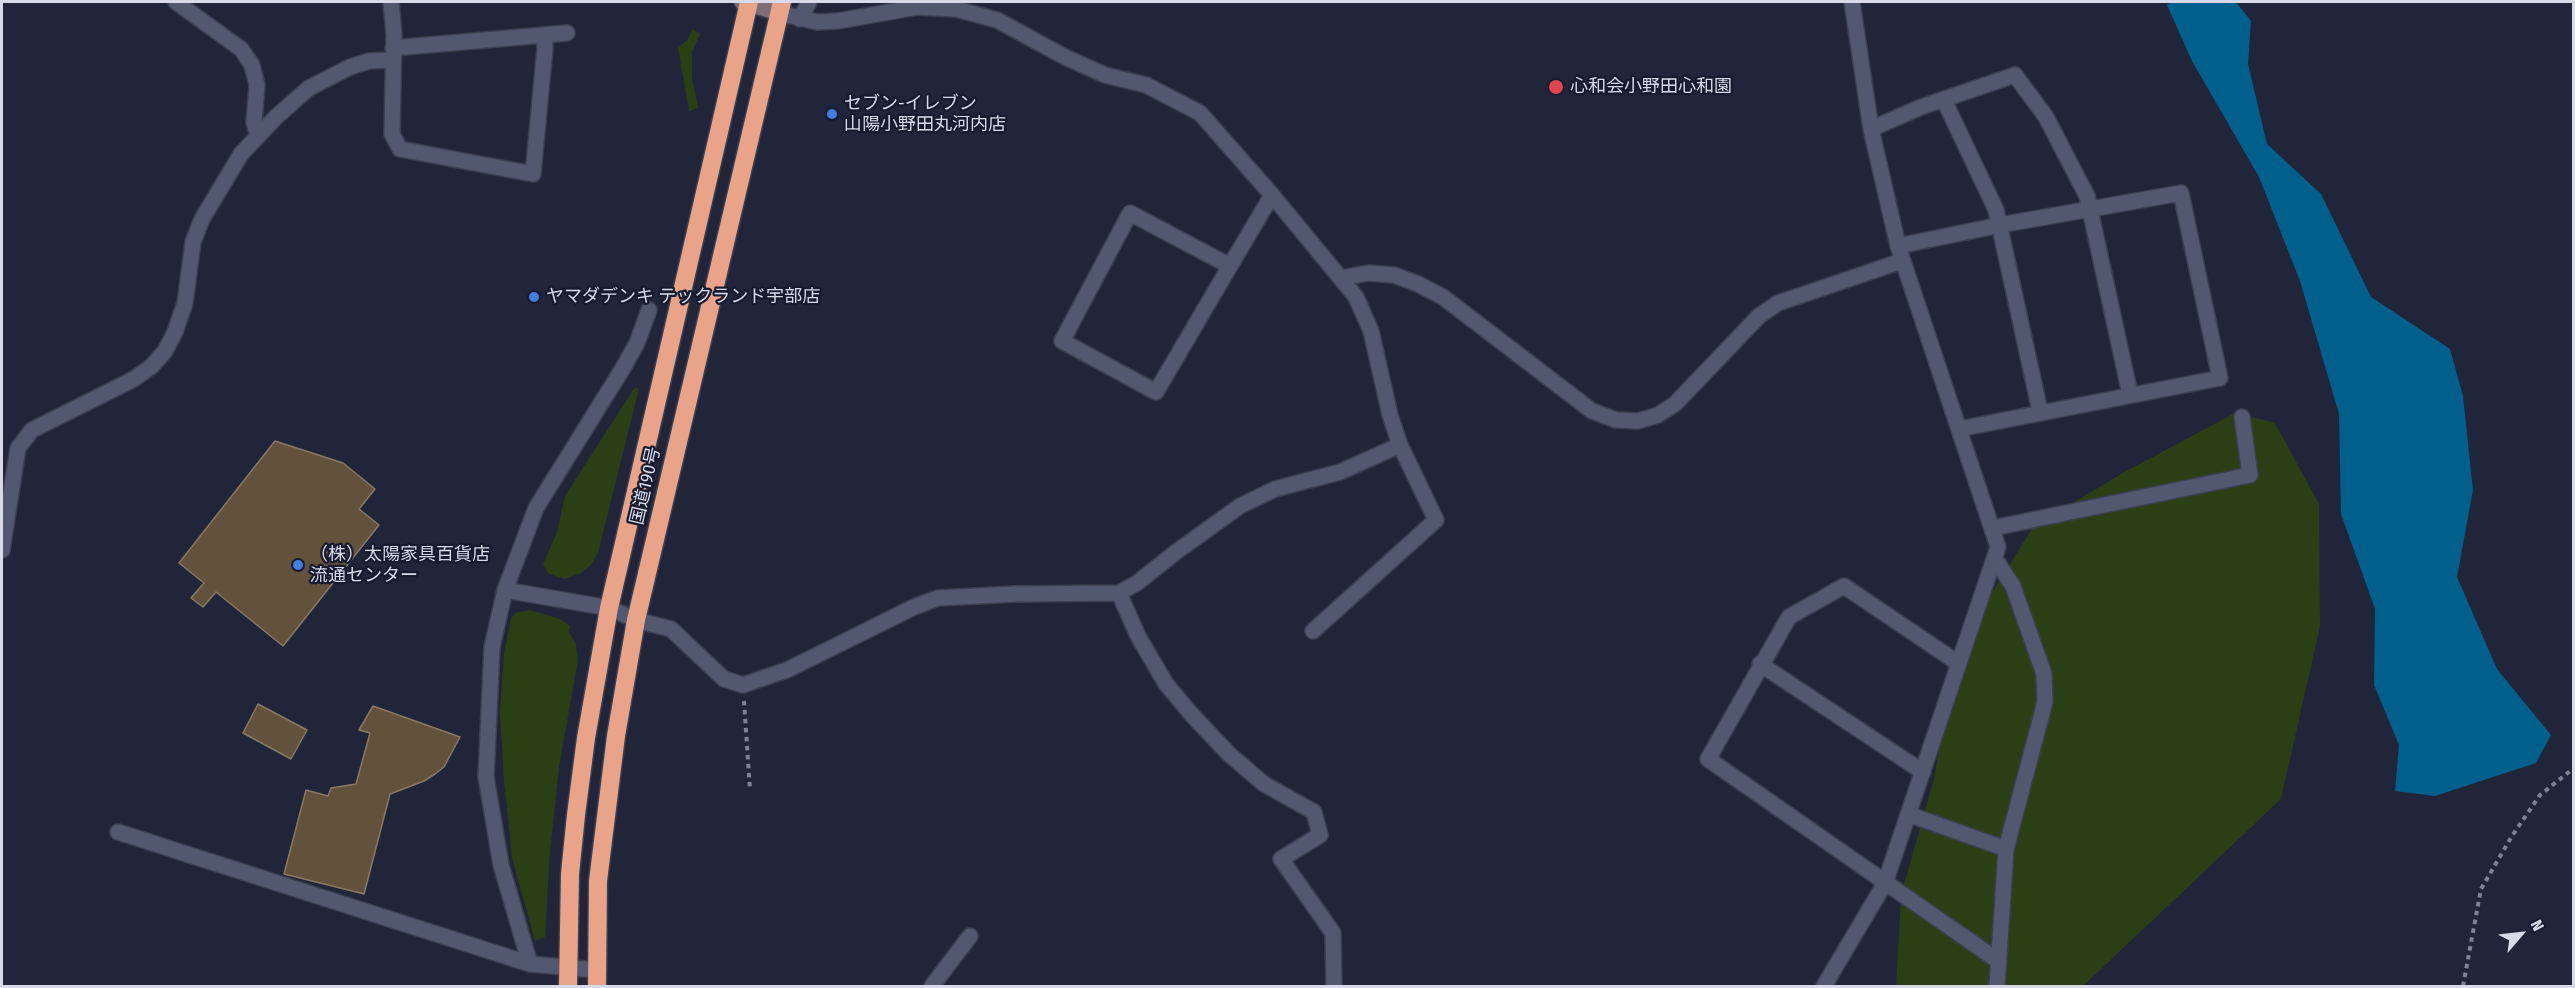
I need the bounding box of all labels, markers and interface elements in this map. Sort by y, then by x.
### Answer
place label: 心和会小野田心和園 [1570,76,1732,98]
marker: 心和会小野田心和園 [1547,78,1565,96]
place label: セブン-イレブン 山陽小野田丸河内店 [844,93,1006,136]
marker: セブン-イレブン 山陽小野田丸河内店 [825,107,839,121]
place label: ヤマダデンキ テックランド宇部店 [546,286,820,308]
marker: ヤマダデンキ テックランド宇部店 [527,290,541,304]
street label: 国道190号 [627,445,665,527]
place label: （株）太陽家具百貨店 流通センター [310,544,490,586]
marker: （株）太陽家具百貨店 流通センター [291,558,305,572]
north arrow [2491,904,2551,964]
text: N [2527,917,2548,934]

